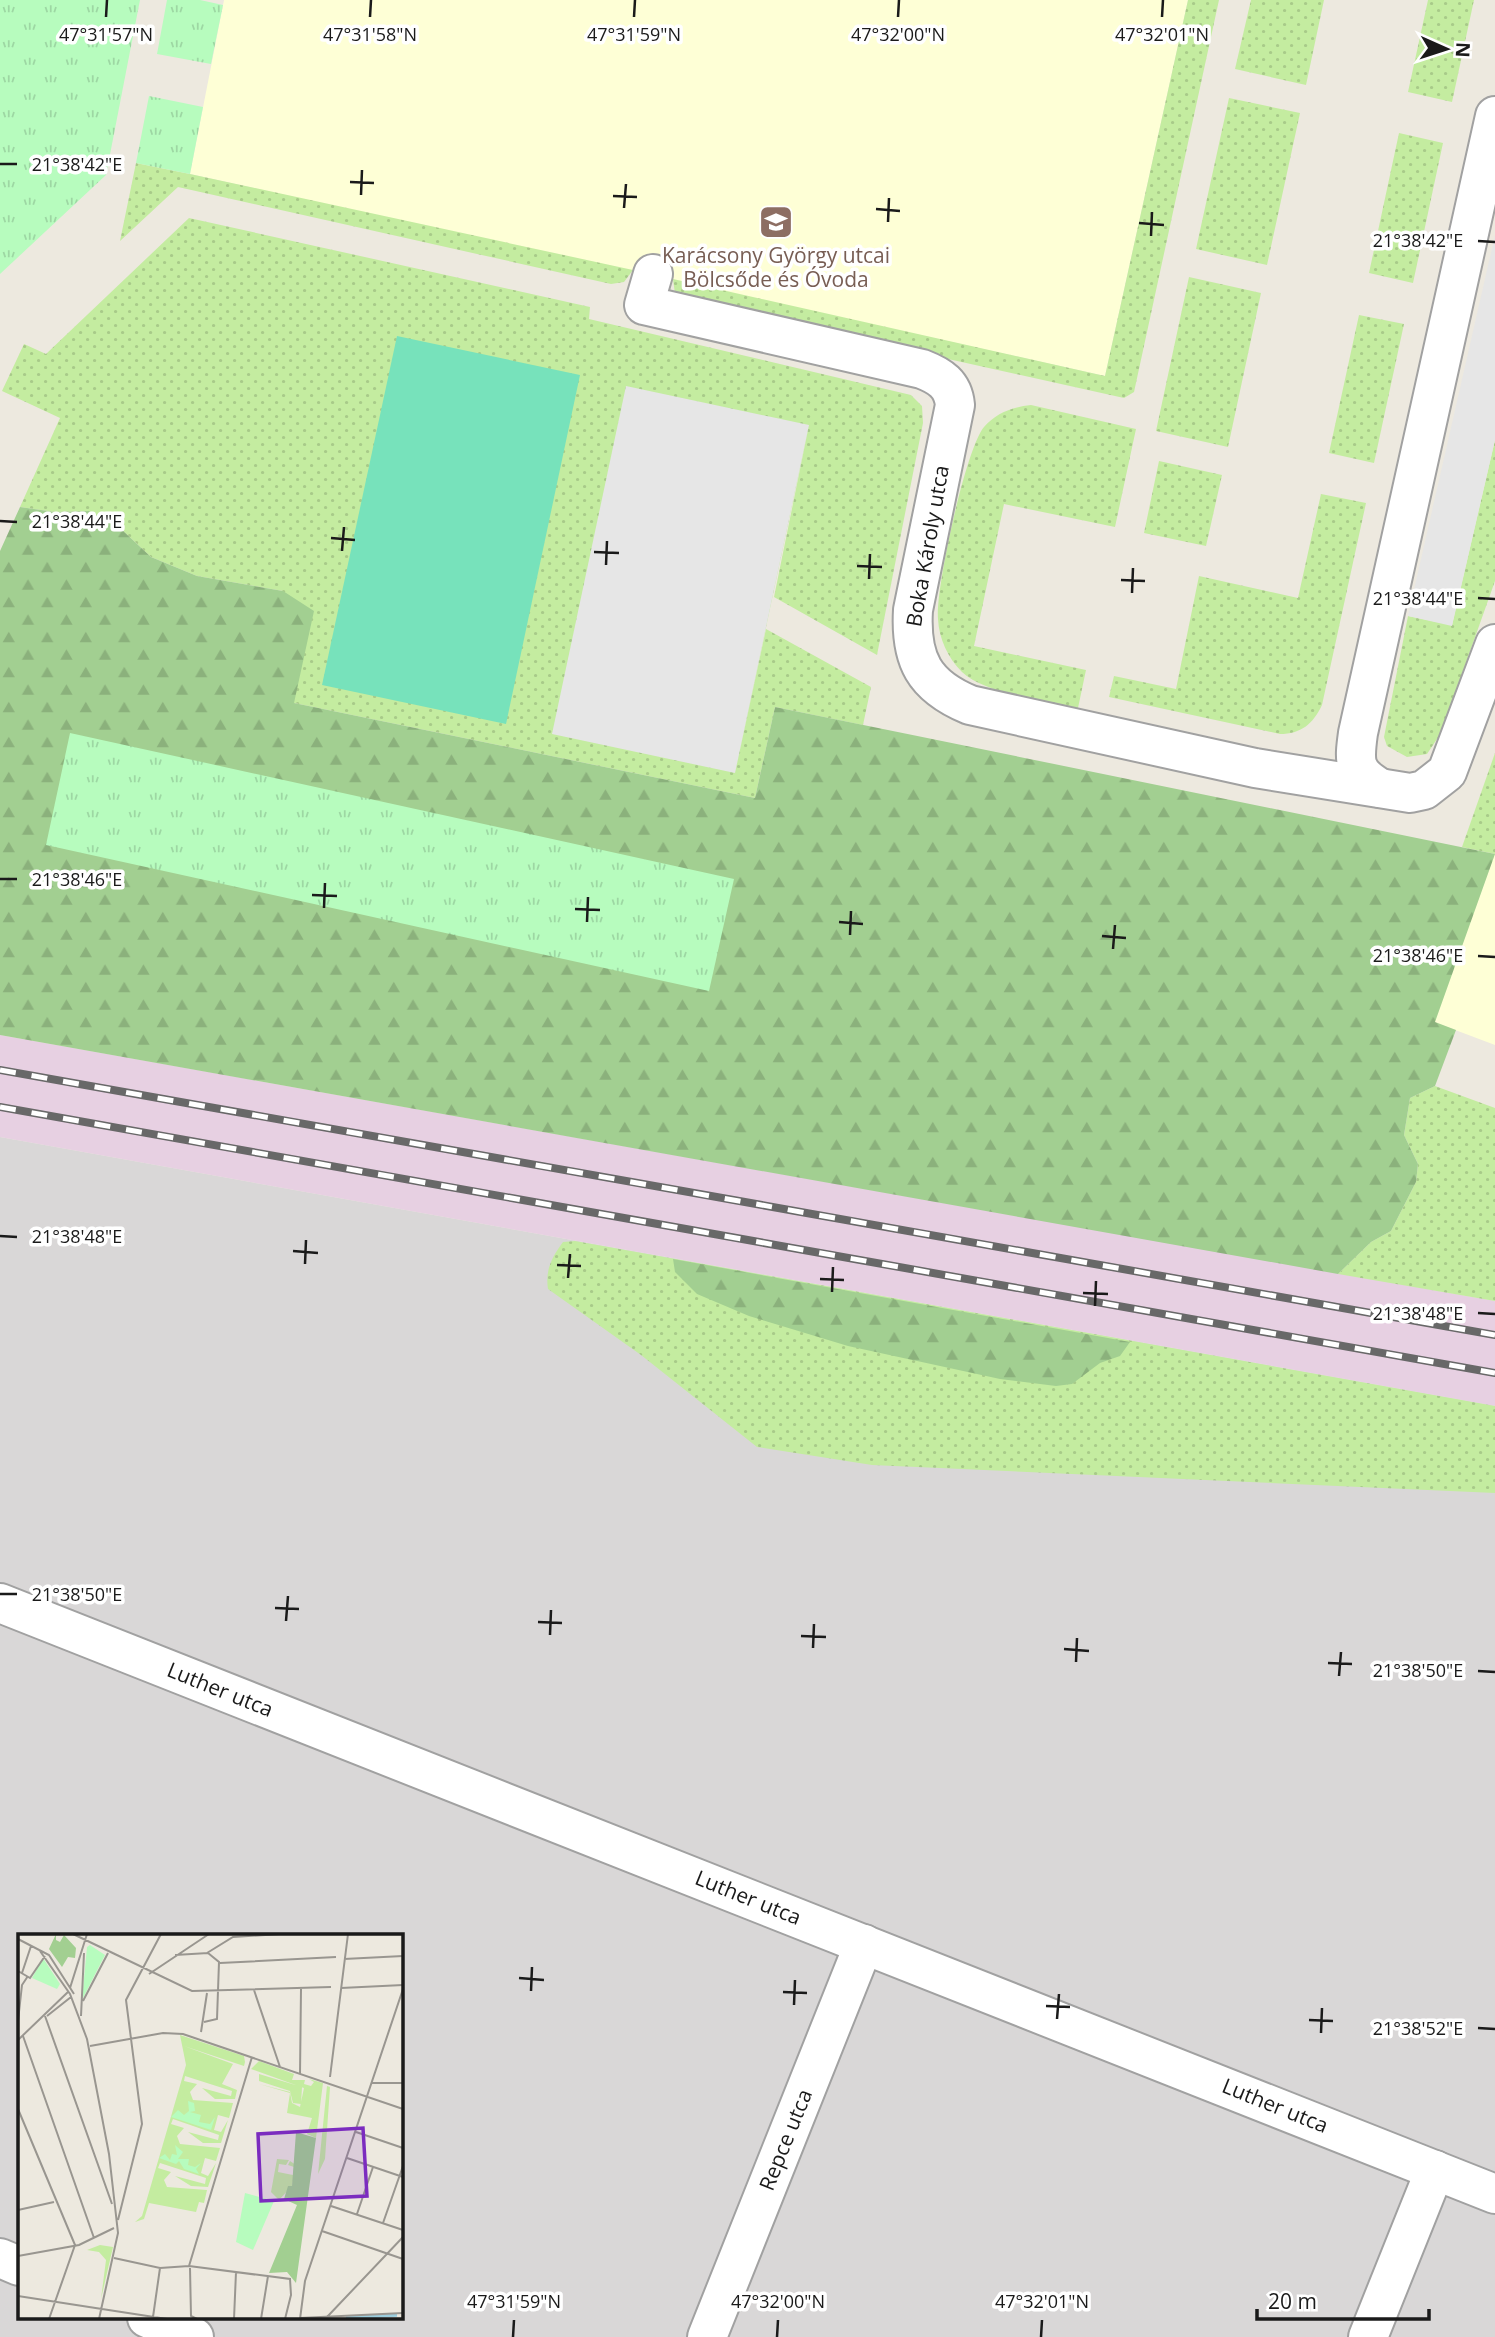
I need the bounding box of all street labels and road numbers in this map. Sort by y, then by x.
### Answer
street label: Boka Károly utca [899,463,955,629]
street label: Luther utca [163,1655,278,1723]
street label: Luther utca [691,1863,806,1931]
street label: Luther utca [1218,2071,1333,2139]
street label: Repce utca [752,2085,818,2194]

